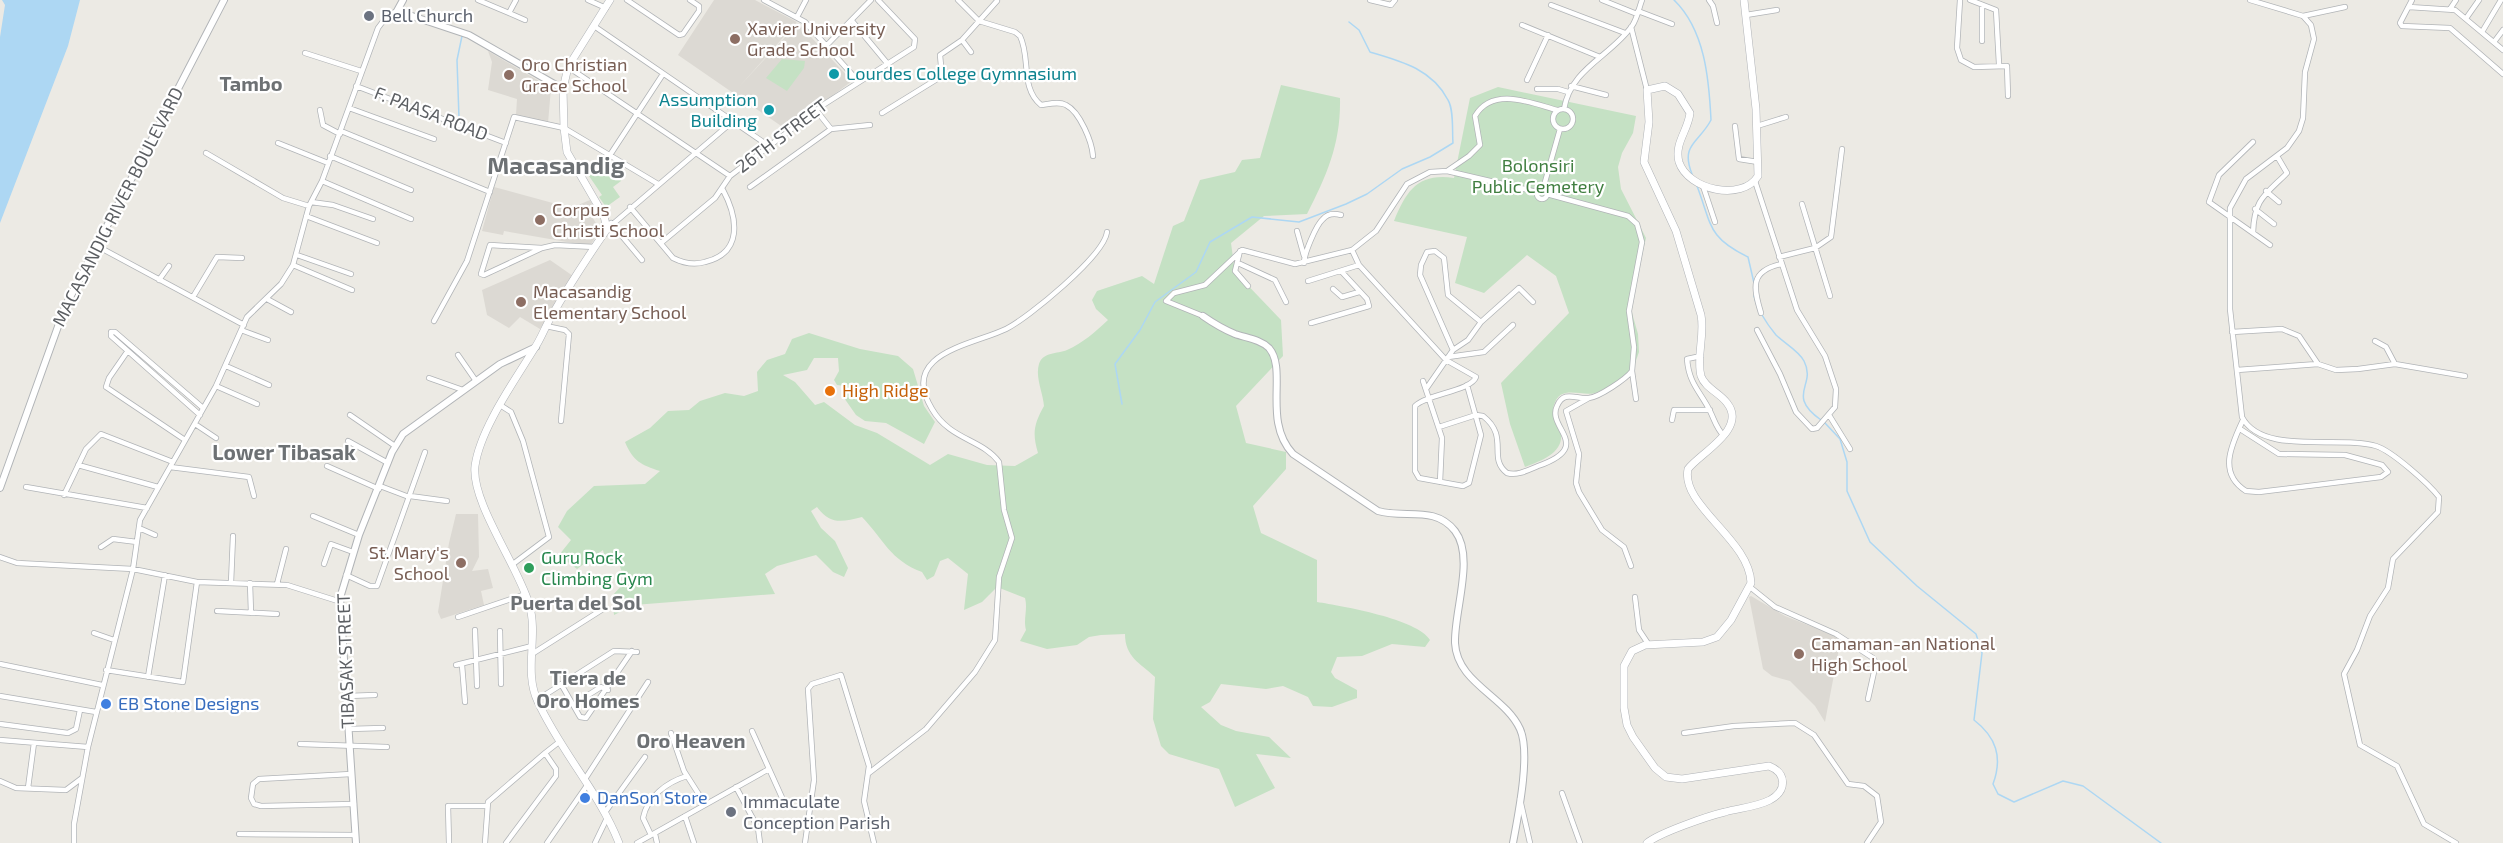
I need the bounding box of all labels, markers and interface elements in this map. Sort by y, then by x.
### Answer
place label: Bell Church [381,4,473,26]
marker: Bell Church [362,9,376,23]
place label: Xavier University Grade School [747,17,886,60]
marker: Xavier University Grade School [728,32,742,46]
place label: Oro Christian Grace School [521,53,628,96]
place label: Lourdes College Gymnasium [846,62,1077,84]
marker: Lourdes College Gymnasium [827,67,841,81]
marker: Oro Christian Grace School [502,68,516,82]
district label: Tambo [220,71,282,95]
street label: F. PAASA ROAD [371,81,491,145]
street label: MACASANDIG RIVER BOULEVARD [47,83,187,330]
place label: Assumption Building [659,88,757,131]
street label: 26TH STREET [731,93,832,177]
marker: Assumption Building [762,103,776,117]
district label: Macasandig [487,150,625,179]
park label: Bolonsiri Public Cemetery [1472,154,1605,197]
place label: Corpus Christi School [552,198,665,241]
marker: Corpus Christi School [533,213,547,227]
place label: Macasandig Elementary School [533,280,687,323]
marker: Macasandig Elementary School [514,295,528,309]
place label: High Ridge [842,379,929,401]
marker: High Ridge [823,384,837,398]
district label: Lower Tibasak [212,439,356,464]
place label: St. Mary's School [369,541,450,584]
place label: Guru Rock Climbing Gym [541,546,653,589]
marker: St. Mary's School [454,556,468,570]
marker: Guru Rock Climbing Gym [522,561,536,575]
district label: Puerta del Sol [510,590,642,614]
street label: TIBASAK STREET [332,592,358,729]
place label: Camaman-an National High School [1811,632,1996,675]
marker: Camaman-an National High School [1792,647,1806,661]
district label: Tiera de Oro Homes [536,665,640,712]
place label: EB Stone Designs [118,692,259,714]
marker: EB Stone Designs [99,697,113,711]
district label: Oro Heaven [636,728,746,752]
place label: DanSon Store [597,786,708,808]
place label: Immaculate Conception Parish [743,790,890,833]
marker: DanSon Store [578,791,592,805]
marker: Immaculate Conception Parish [724,805,738,819]

